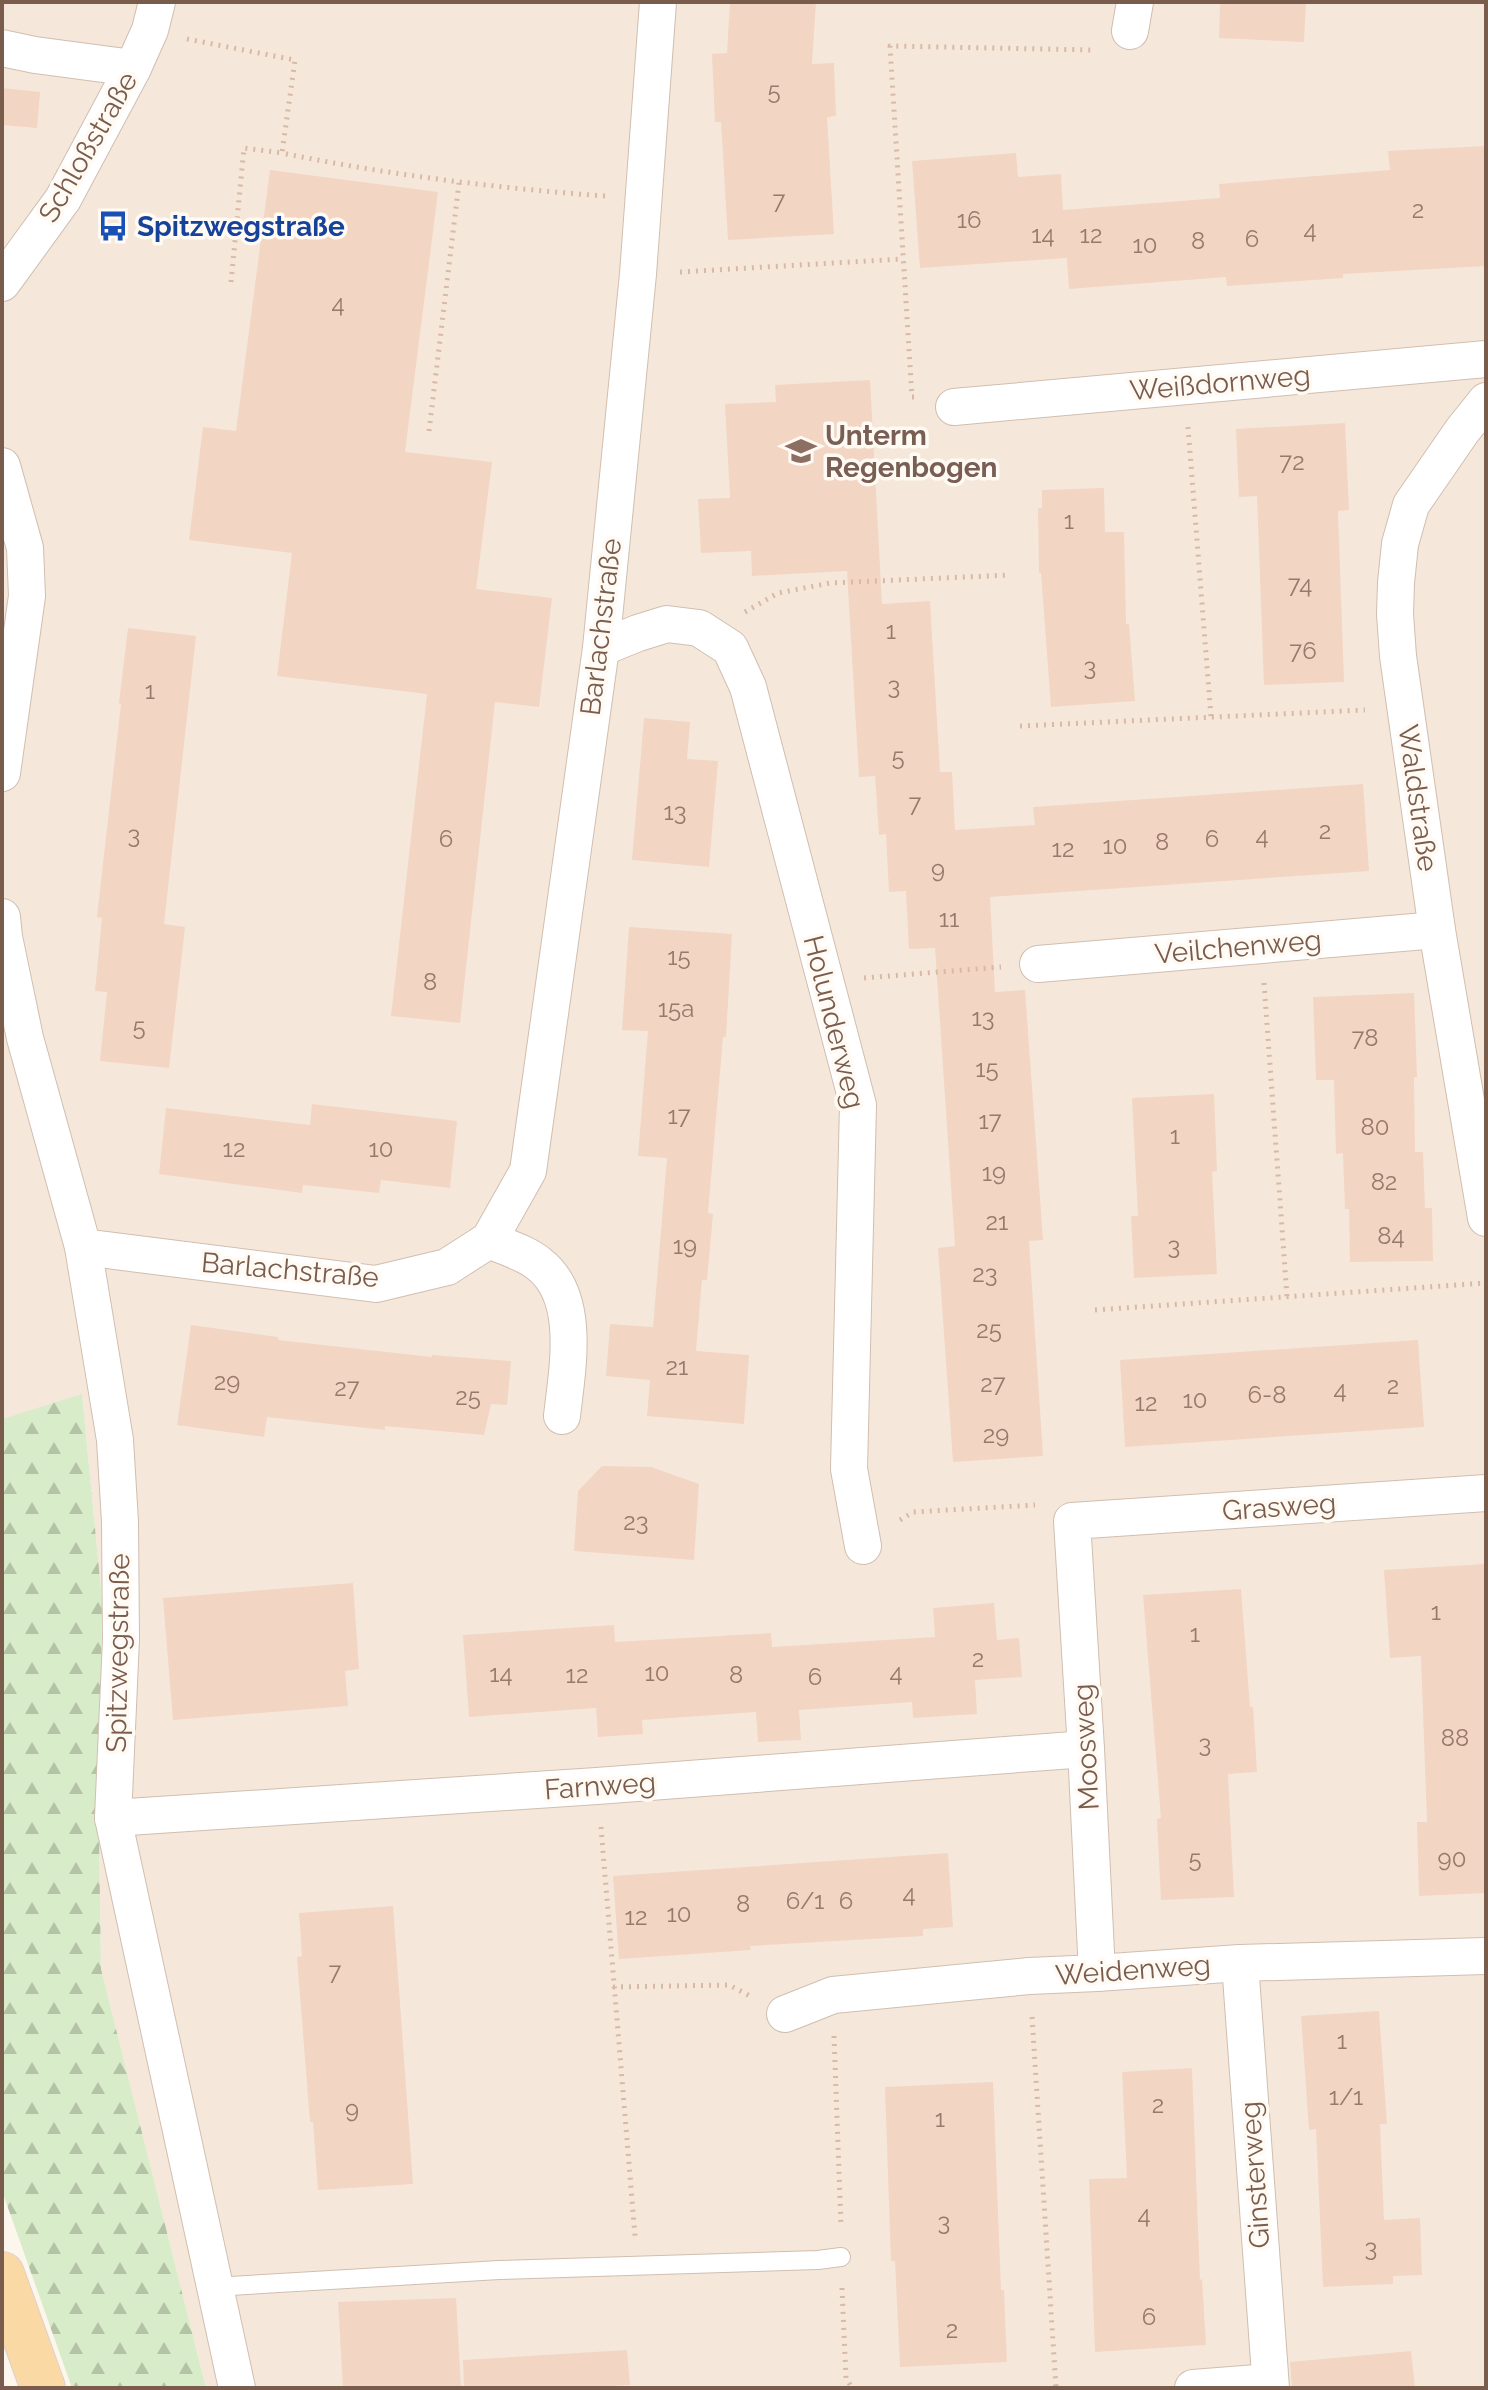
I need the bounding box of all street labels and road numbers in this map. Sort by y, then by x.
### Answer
street label: Schloßstraße [32,66,144,228]
street label: Weißdornweg [1128,359,1312,407]
street label: Barlachstraße [574,537,628,717]
street label: Waldstraße [1391,722,1445,874]
street label: Veilchenweg [1153,923,1323,971]
street label: Holunderweg [797,932,871,1112]
street label: Barlachstraße [200,1246,380,1294]
street label: Grasweg [1221,1487,1337,1527]
street label: Spitzwegstraße [100,1553,136,1753]
street label: Moosweg [1066,1683,1106,1811]
street label: Farnweg [543,1766,657,1806]
street label: Weidenweg [1054,1948,1212,1992]
street label: Ginsterweg [1233,2100,1277,2250]

